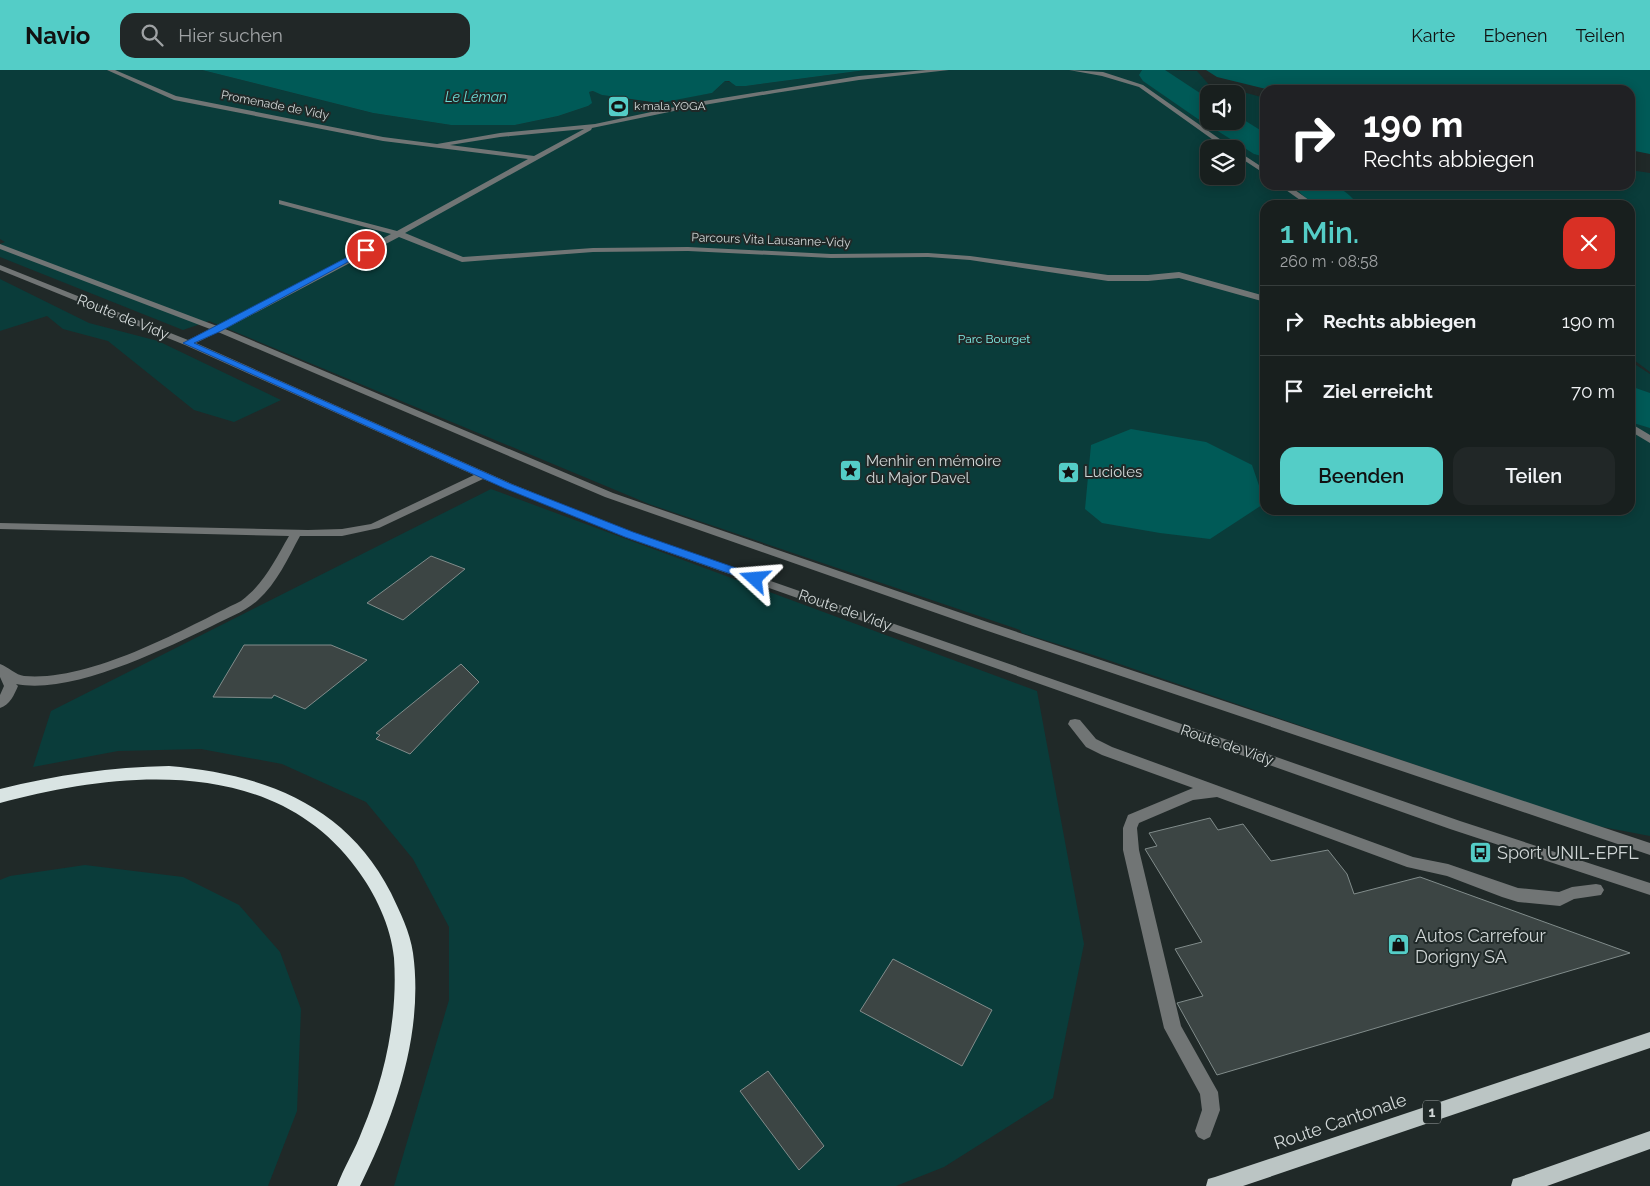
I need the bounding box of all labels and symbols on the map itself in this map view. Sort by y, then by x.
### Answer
street label: Promenade de Vidy [220,88,331,122]
water label: Le Léman [445,89,507,105]
sports icon: k·mala YOGA [606,94,630,118]
place label: k·mala YOGA [634,99,706,113]
pin [345,229,387,271]
street label: Parcours Vita Lausanne-Vidy [691,230,851,250]
street label: Route de Vidy [75,290,171,344]
park label: Parc Bourget [958,332,1030,346]
place label: Menhir en mémoire du Major Davel [866,452,1001,487]
place icon: Menhir en mémoire du Major Davel [838,458,862,482]
place icon: Lucioles [1056,460,1080,484]
place label: Lucioles [1084,463,1142,481]
position arrow [728,552,780,604]
street label: Route de Vidy [796,586,894,634]
street label: Route de Vidy [1178,721,1276,769]
bus stop icon: Sport UNIL-EPFL [1469,840,1493,864]
place label: Sport UNIL-EPFL [1497,842,1639,863]
place label: Autos Carrefour Dorigny SA [1415,925,1547,967]
shop icon: Autos Carrefour Dorigny SA [1387,933,1411,957]
street label: Route Cantonale [1271,1088,1409,1154]
road number: 1 [1423,1100,1441,1124]

